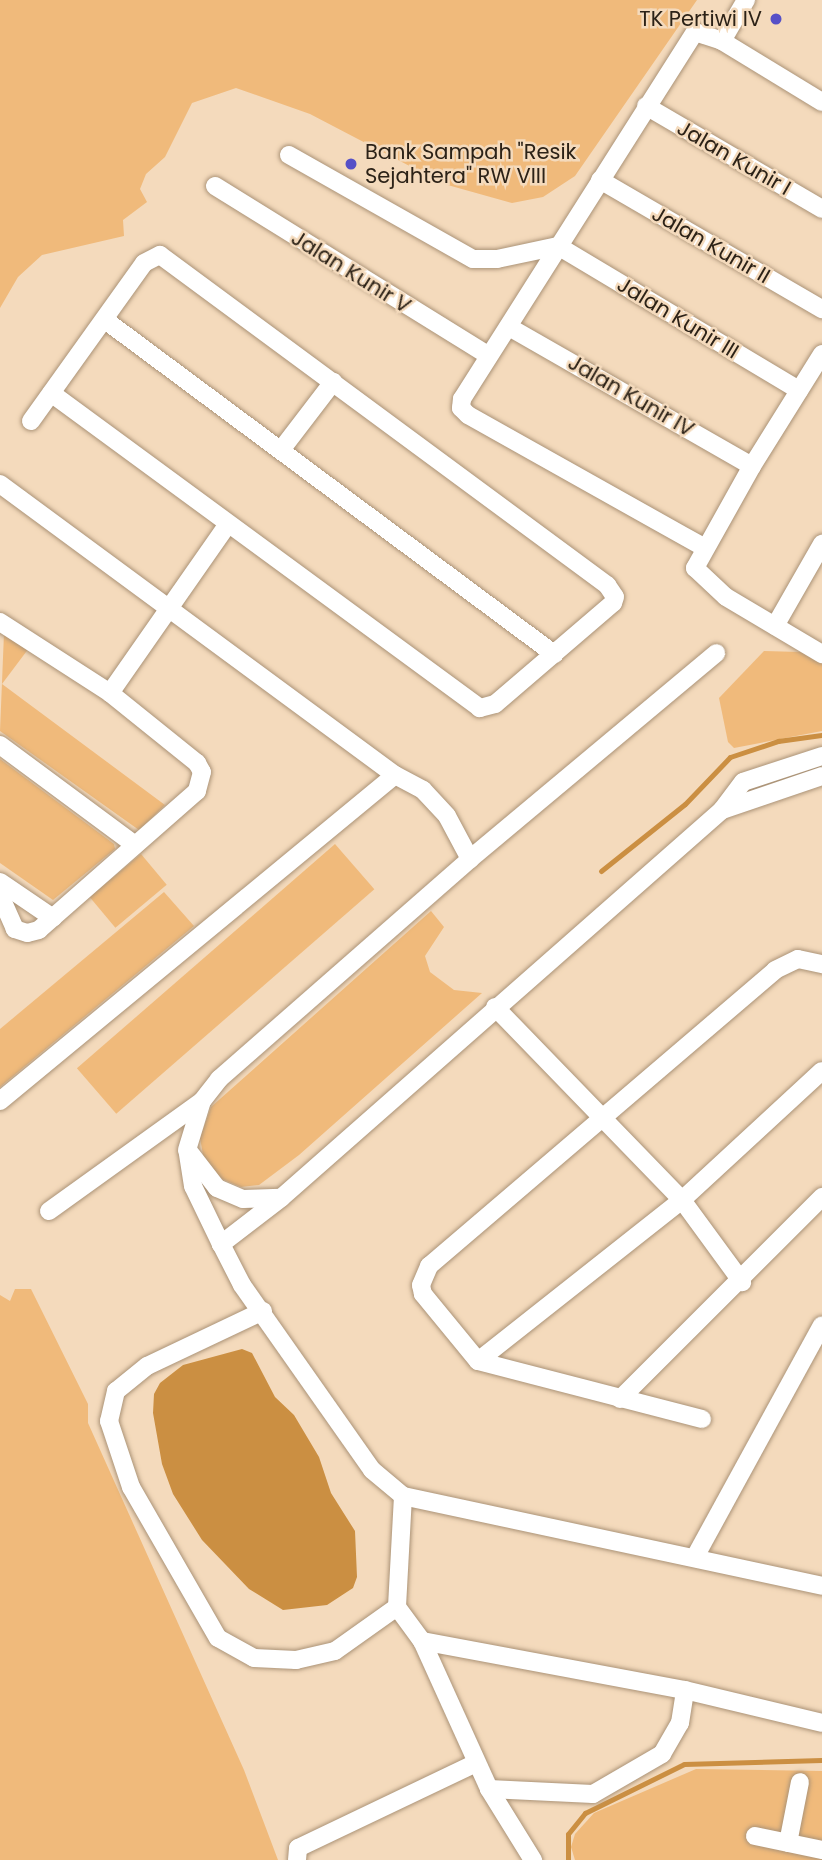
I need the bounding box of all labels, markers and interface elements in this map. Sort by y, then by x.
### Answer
place label: TK Pertiwi IV [639,6,762,32]
marker: TK Pertiwi IV [768,11,784,27]
street label: Jalan Kunir I [673,115,795,201]
place label: Bank Sampah "Resik Sejahtera" RW VIII [365,139,576,189]
marker: Bank Sampah "Resik Sejahtera" RW VIII [343,156,359,172]
street label: Jalan Kunir II [647,201,775,289]
street label: Jalan Kunir V [287,225,415,319]
street label: Jalan Kunir III [613,272,743,364]
street label: Jalan Kunir IV [564,350,698,442]

